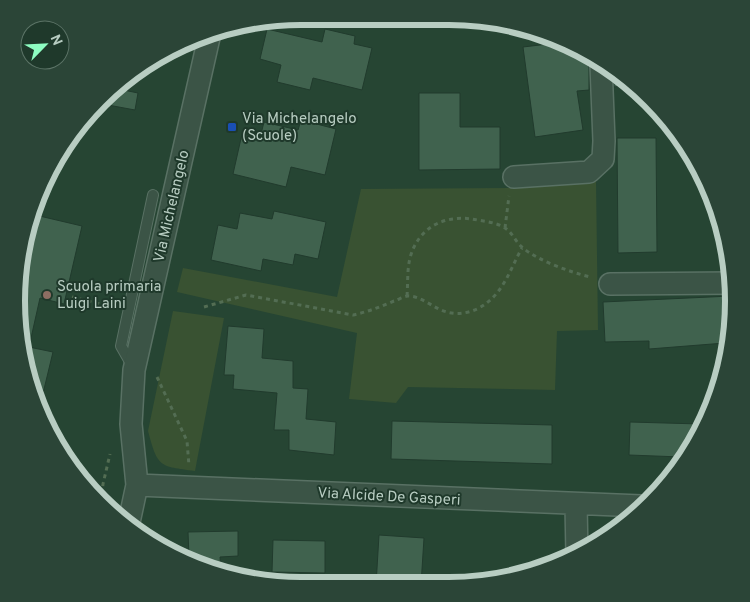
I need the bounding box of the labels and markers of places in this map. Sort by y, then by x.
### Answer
place label: Via Michelangelo (Scuole) [242,110,357,146]
marker: Via Michelangelo (Scuole) [226,121,238,133]
place label: Scuola primaria Luigi Laini [57,278,161,314]
marker: Scuola primaria Luigi Laini [41,289,53,301]

